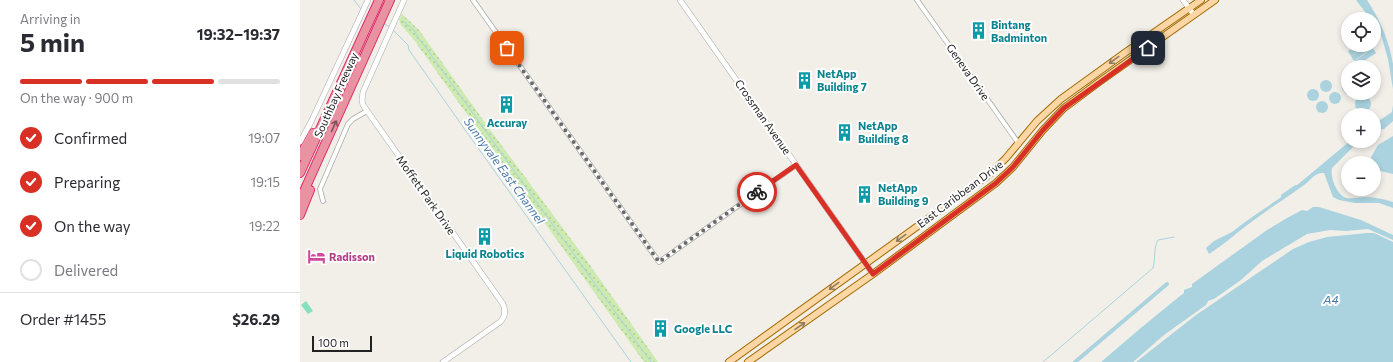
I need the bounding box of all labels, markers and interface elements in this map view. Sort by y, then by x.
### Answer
text: Arriving in [20,11,80,27]
map controls [1341,12,1381,196]
button: locate [1341,12,1381,52]
place label: Bintang Badminton [991,18,1047,44]
building icon: Bintang Badminton [968,21,988,41]
text: 19:32–19:37 [197,25,280,43]
text: 5 min [20,26,85,57]
pin [490,31,524,65]
pin [1131,31,1165,65]
icon: bag [496,37,518,59]
icon: home [1137,37,1159,59]
street label: Geneva Drive [944,41,993,103]
street label: Southbay Freeway [311,50,360,139]
one-way arrow [1109,56,1120,65]
button: layers [1341,60,1381,100]
place label: NetApp Building 7 [817,67,867,93]
building icon: NetApp Building 7 [794,70,814,90]
street label: Crossman Avenue [733,77,794,157]
text: On the way · 900 m [20,90,133,106]
building icon: Accuray [497,95,517,115]
button: + [1341,108,1381,148]
water label: Sunnyvale East Channel [462,115,549,227]
place label: Accuray [487,116,527,129]
place label: NetApp Building 8 [858,119,909,145]
one-way arrow [331,120,338,132]
building icon: NetApp Building 8 [835,122,855,142]
icon: check [20,127,42,149]
text: Confirmed [54,129,127,147]
text: 19:07 [248,130,280,146]
street label: Moffett Park Drive [394,153,459,237]
button: − [1341,156,1381,196]
street label: East Caribbean Drive [914,157,1005,230]
icon: check [20,171,42,193]
courier [737,172,777,212]
text: Preparing [54,173,120,191]
text: 19:15 [250,174,280,190]
icon: bike [746,181,768,203]
place label: NetApp Building 9 [878,181,929,207]
building icon: NetApp Building 9 [855,184,875,204]
icon: check [20,215,42,237]
text: On the way [54,217,131,235]
text: 19:22 [249,218,280,234]
building icon: Liquid Robotics [475,226,495,246]
one-way arrow [896,234,907,242]
hotel icon: Radisson [306,247,326,267]
place label: Liquid Robotics [446,247,524,260]
place label: Radisson [329,250,375,263]
text: Delivered [54,261,118,279]
one-way arrow [828,282,839,290]
water label: A4 [1322,292,1339,306]
text: Order #1455 [20,310,106,328]
text: $26.29 [232,310,280,328]
building icon: Google LLC [651,319,671,339]
place label: Google LLC [674,322,733,335]
one-way arrow [794,322,805,330]
scale bar [312,334,372,353]
text: 100 m [318,336,349,349]

